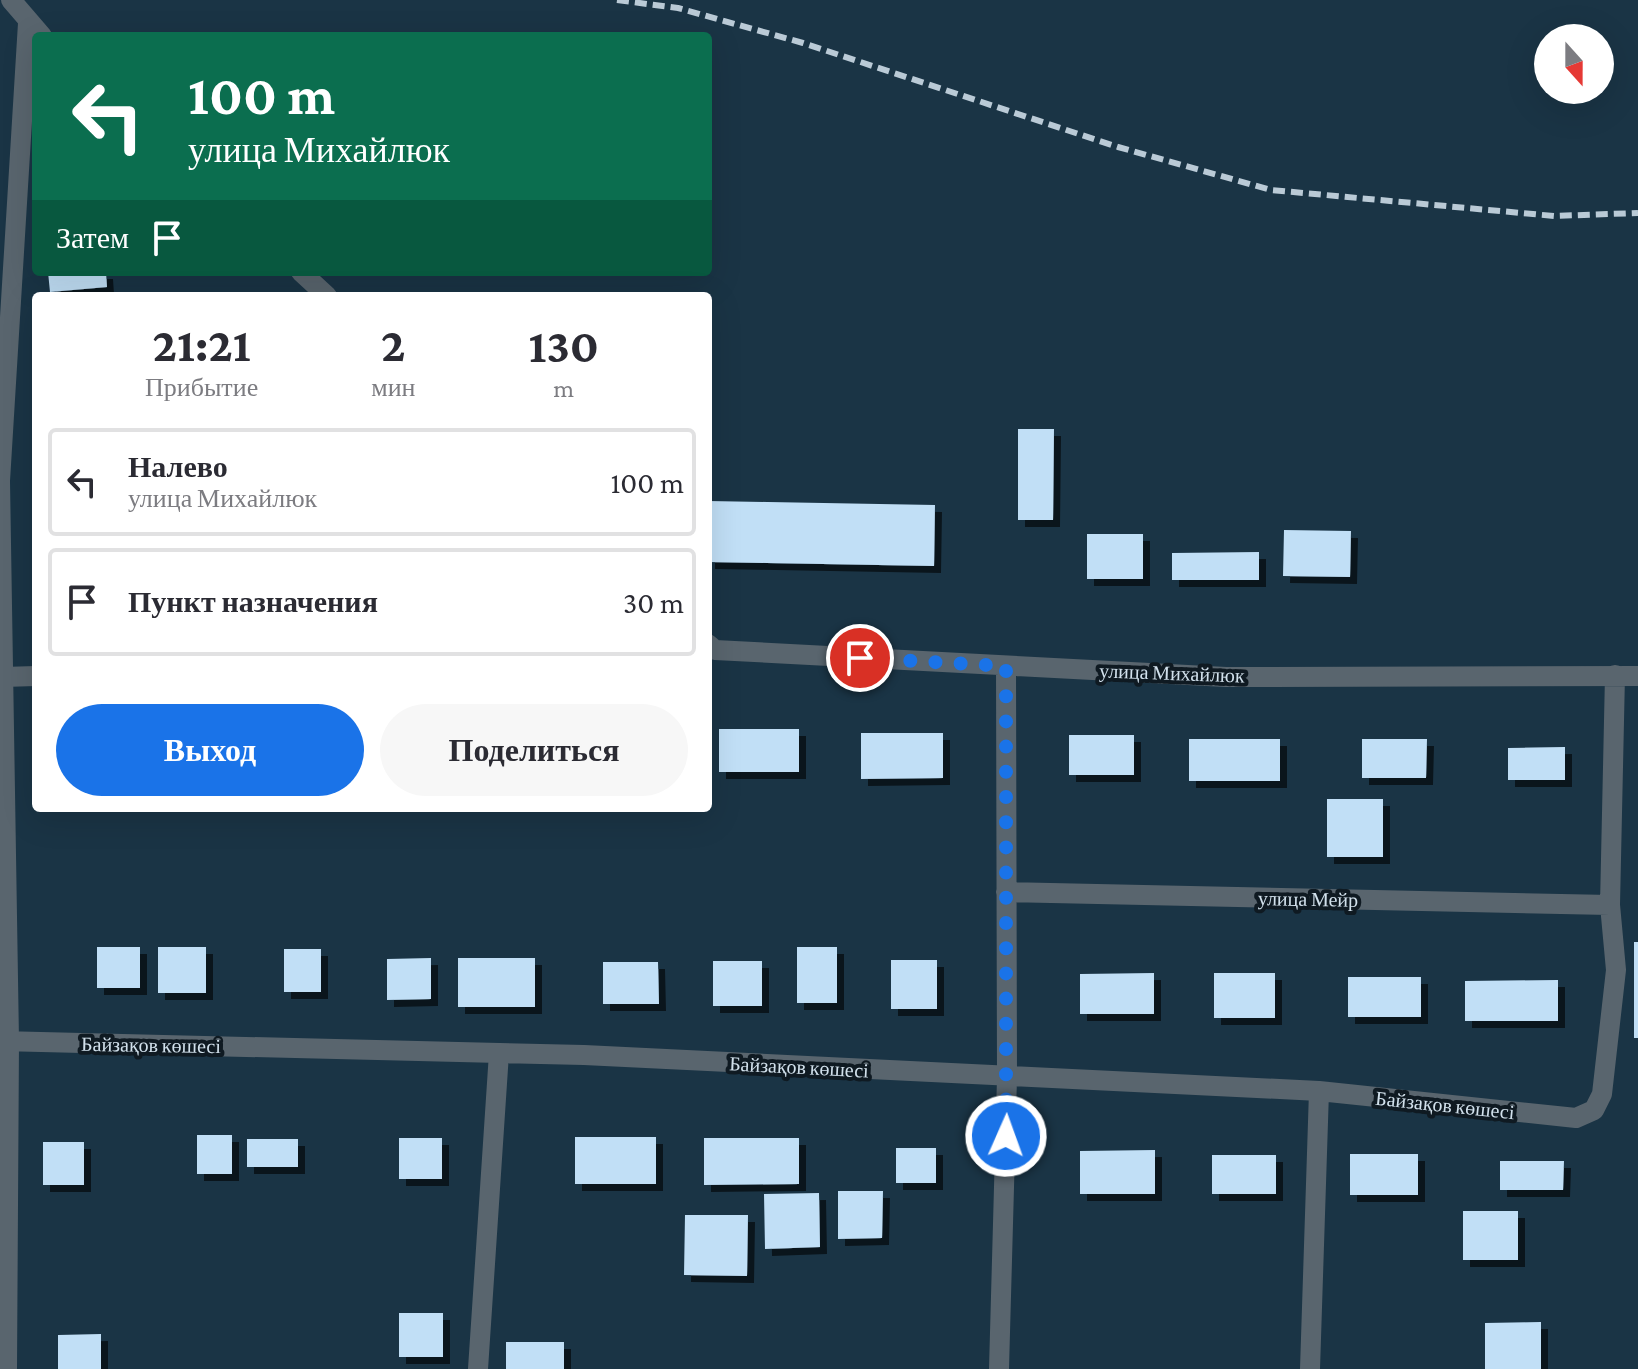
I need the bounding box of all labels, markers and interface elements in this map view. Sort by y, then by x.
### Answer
north arrow [1534,24,1614,104]
map controls [1534,24,1614,104]
icon: left [56,64,160,168]
text: 100 m [188,64,335,126]
text: улица Михайлюк [188,130,450,170]
icon: arrive [145,216,189,260]
text: Затем [56,221,129,254]
text: 21:21 [152,318,251,371]
text: 2 [381,318,406,371]
text: 130 [528,319,599,372]
text: Прибытие [145,373,258,402]
text: мин [371,373,415,402]
text: m [553,374,574,403]
text: Налево [128,450,228,483]
icon: left [60,460,104,504]
text: 100 m [610,466,684,499]
text: улица Михайлюк [128,484,317,513]
icon: arrive [60,580,104,624]
text: Пункт назначения [128,585,378,618]
text: 30 m [623,586,684,619]
pin [826,624,894,692]
icon: arrive [838,636,882,680]
street label: улица Михайлюк [1099,659,1245,688]
button: Выход [56,704,364,796]
button: Поделиться [380,704,688,796]
street label: улица Мейр [1258,887,1358,912]
street label: Байзақов көшесі [81,1033,221,1058]
street label: Байзақов көшесі [729,1052,870,1083]
street label: Байзақов көшесі [1374,1087,1516,1124]
position arrow [964,1094,1048,1178]

